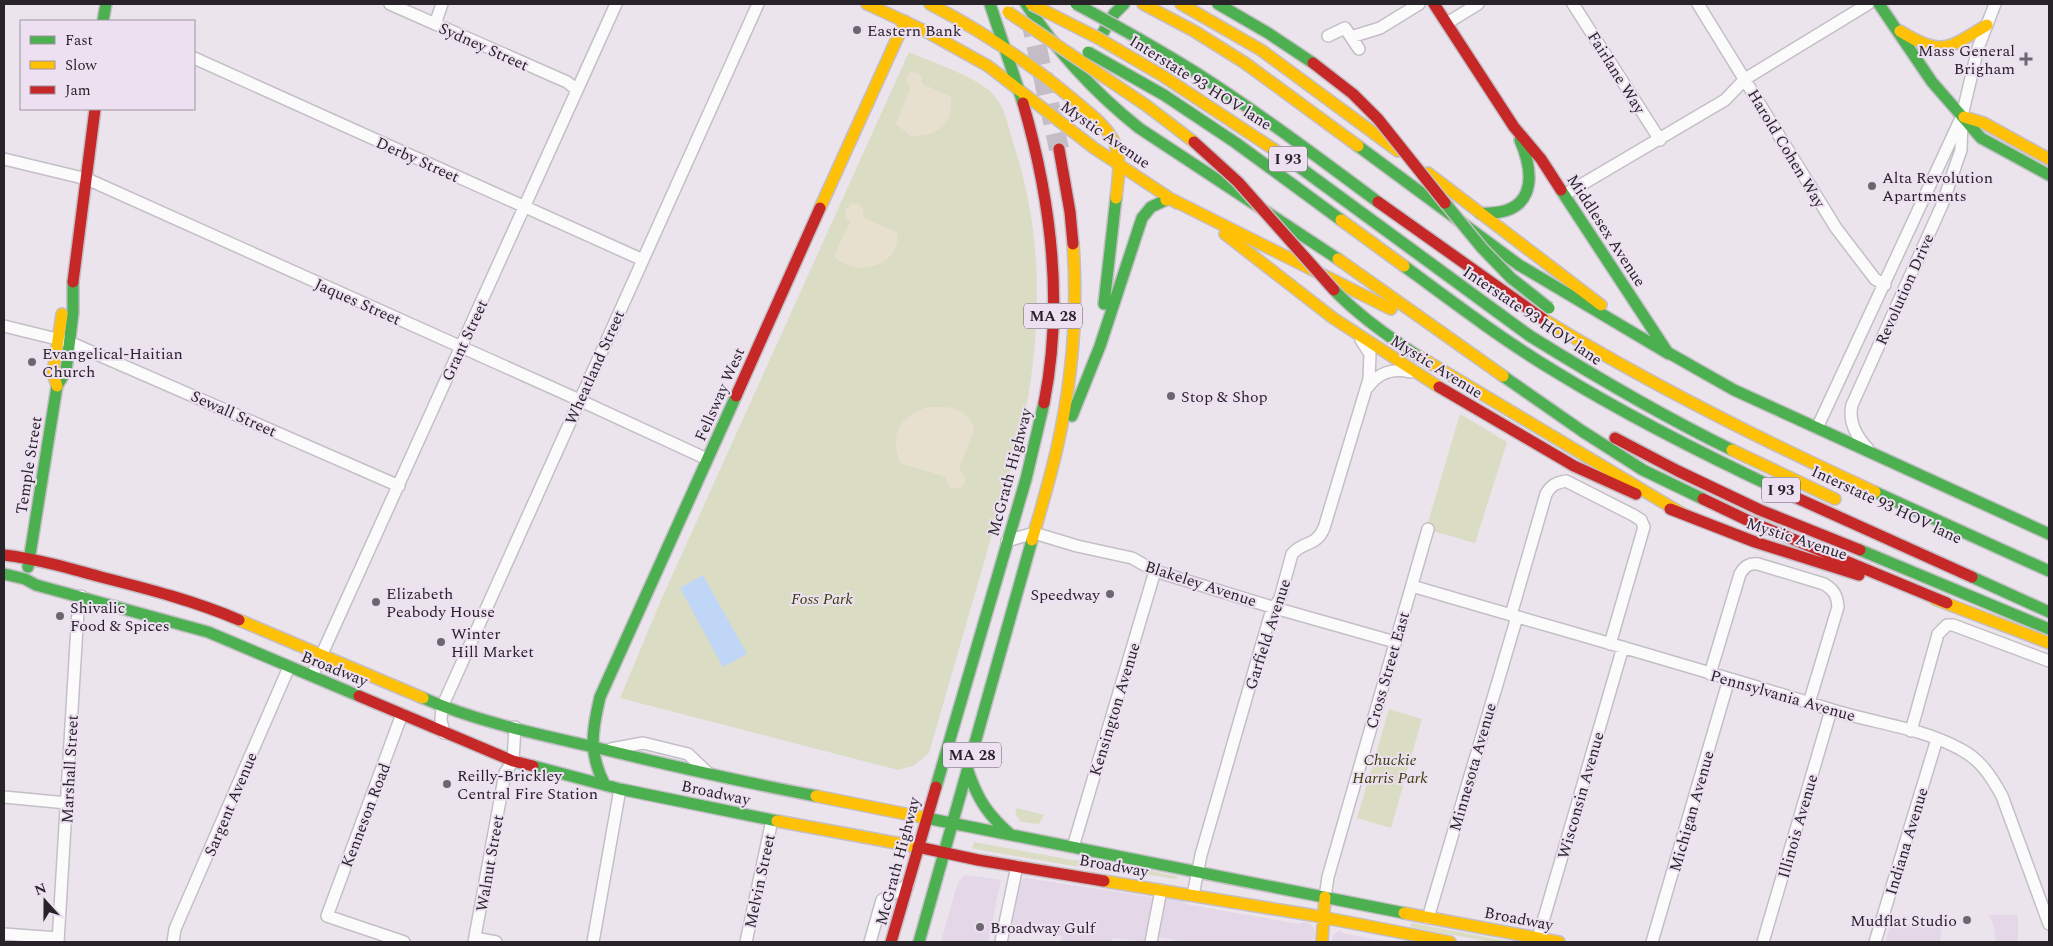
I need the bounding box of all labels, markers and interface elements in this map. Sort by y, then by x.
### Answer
street label: Sydney Street [435,16,533,78]
place label: Eastern Bank [867,19,962,43]
legend [20,20,195,110]
marker: Eastern Bank [851,24,863,36]
street label: Fairlane Way [1581,27,1652,119]
text: Fast [65,29,93,52]
street label: Interstate 93 HOV lane [1125,29,1276,136]
place label: Mass General Brigham [1918,39,2015,81]
marker: Mass General Brigham [2019,52,2033,66]
text: Slow [65,54,97,77]
text: Jam [65,79,91,102]
street label: Harold Cohen Way [1741,85,1832,214]
street label: Mystic Avenue [1056,95,1155,175]
street label: Derby Street [372,131,463,189]
road number: I 93 [1269,146,1307,172]
place label: Alta Revolution Apartments [1882,166,1993,208]
street label: Middlesex Avenue [1561,170,1652,292]
marker: Alta Revolution Apartments [1866,180,1878,192]
street label: Revolution Drive [1870,230,1940,349]
street label: Interstate 93 HOV lane [1458,260,1607,372]
street label: Jaques Street [311,272,405,332]
street label: Grant Street [436,295,494,385]
road number: MA 28 [1024,304,1082,328]
street label: Wheatland Street [559,306,631,429]
street label: Mystic Avenue [1386,329,1487,405]
place label: Evangelical-Haitian Church [42,342,183,384]
street label: Fellsway West [689,343,751,445]
marker: Evangelical-Haitian Church [26,356,38,368]
street label: Sewall Street [187,384,281,444]
place label: Stop & Shop [1181,385,1268,409]
marker: Stop & Shop [1165,390,1177,402]
street label: McGrath Highway [981,404,1039,539]
street label: Temple Street [9,414,49,516]
street label: Interstate 93 HOV lane [1807,459,1966,550]
road number: I 93 [1762,478,1800,502]
street label: Mystic Avenue [1743,511,1850,567]
street label: Blakeley Avenue [1142,555,1260,613]
street label: Garfield Avenue [1239,576,1297,693]
place label: Elizabeth Peabody House [386,582,495,624]
place label: Speedway [1030,583,1101,607]
park label: Foss Park [791,587,854,611]
marker: Speedway [1104,588,1116,600]
place label: Shivalic Food & Spices [70,596,170,638]
marker: Elizabeth Peabody House [370,596,382,608]
street label: Cross Street East [1360,609,1416,732]
marker: Shivalic Food & Spices [54,610,66,622]
place label: Winter Hill Market [451,622,534,664]
marker: Winter Hill Market [435,636,447,648]
street label: Kensington Avenue [1083,640,1147,779]
street label: Broadway [298,645,373,694]
street label: Pennsylvania Avenue [1707,664,1858,728]
street label: Minnesota Avenue [1443,700,1503,834]
street label: Marshall Street [55,714,85,824]
street label: Wisconsin Avenue [1551,729,1611,862]
road number: MA 28 [943,742,1001,768]
park label: Chuckie Harris Park [1352,748,1428,790]
street label: Michigan Avenue [1663,748,1721,875]
street label: Sargent Avenue [198,749,264,860]
street label: Kenneson Road [335,760,397,871]
place label: Reilly-Brickley Central Fire Station [457,764,598,806]
street label: Illinois Avenue [1772,771,1824,881]
street label: Broadway [679,774,754,812]
marker: Reilly-Brickley Central Fire Station [441,778,453,790]
street label: Indiana Avenue [1879,785,1935,898]
street label: McGrath Highway [869,793,927,928]
street label: Walnut Street [470,813,510,913]
street label: Melvin Street [738,832,782,931]
street label: Broadway [1077,848,1152,884]
north arrow [20,876,70,926]
text: N [31,877,50,901]
street label: Broadway [1482,901,1557,938]
place label: Mudflat Studio [1850,909,1957,933]
marker: Mudflat Studio [1961,914,1973,926]
place label: Broadway Gulf [990,916,1097,940]
marker: Broadway Gulf [974,921,986,933]

